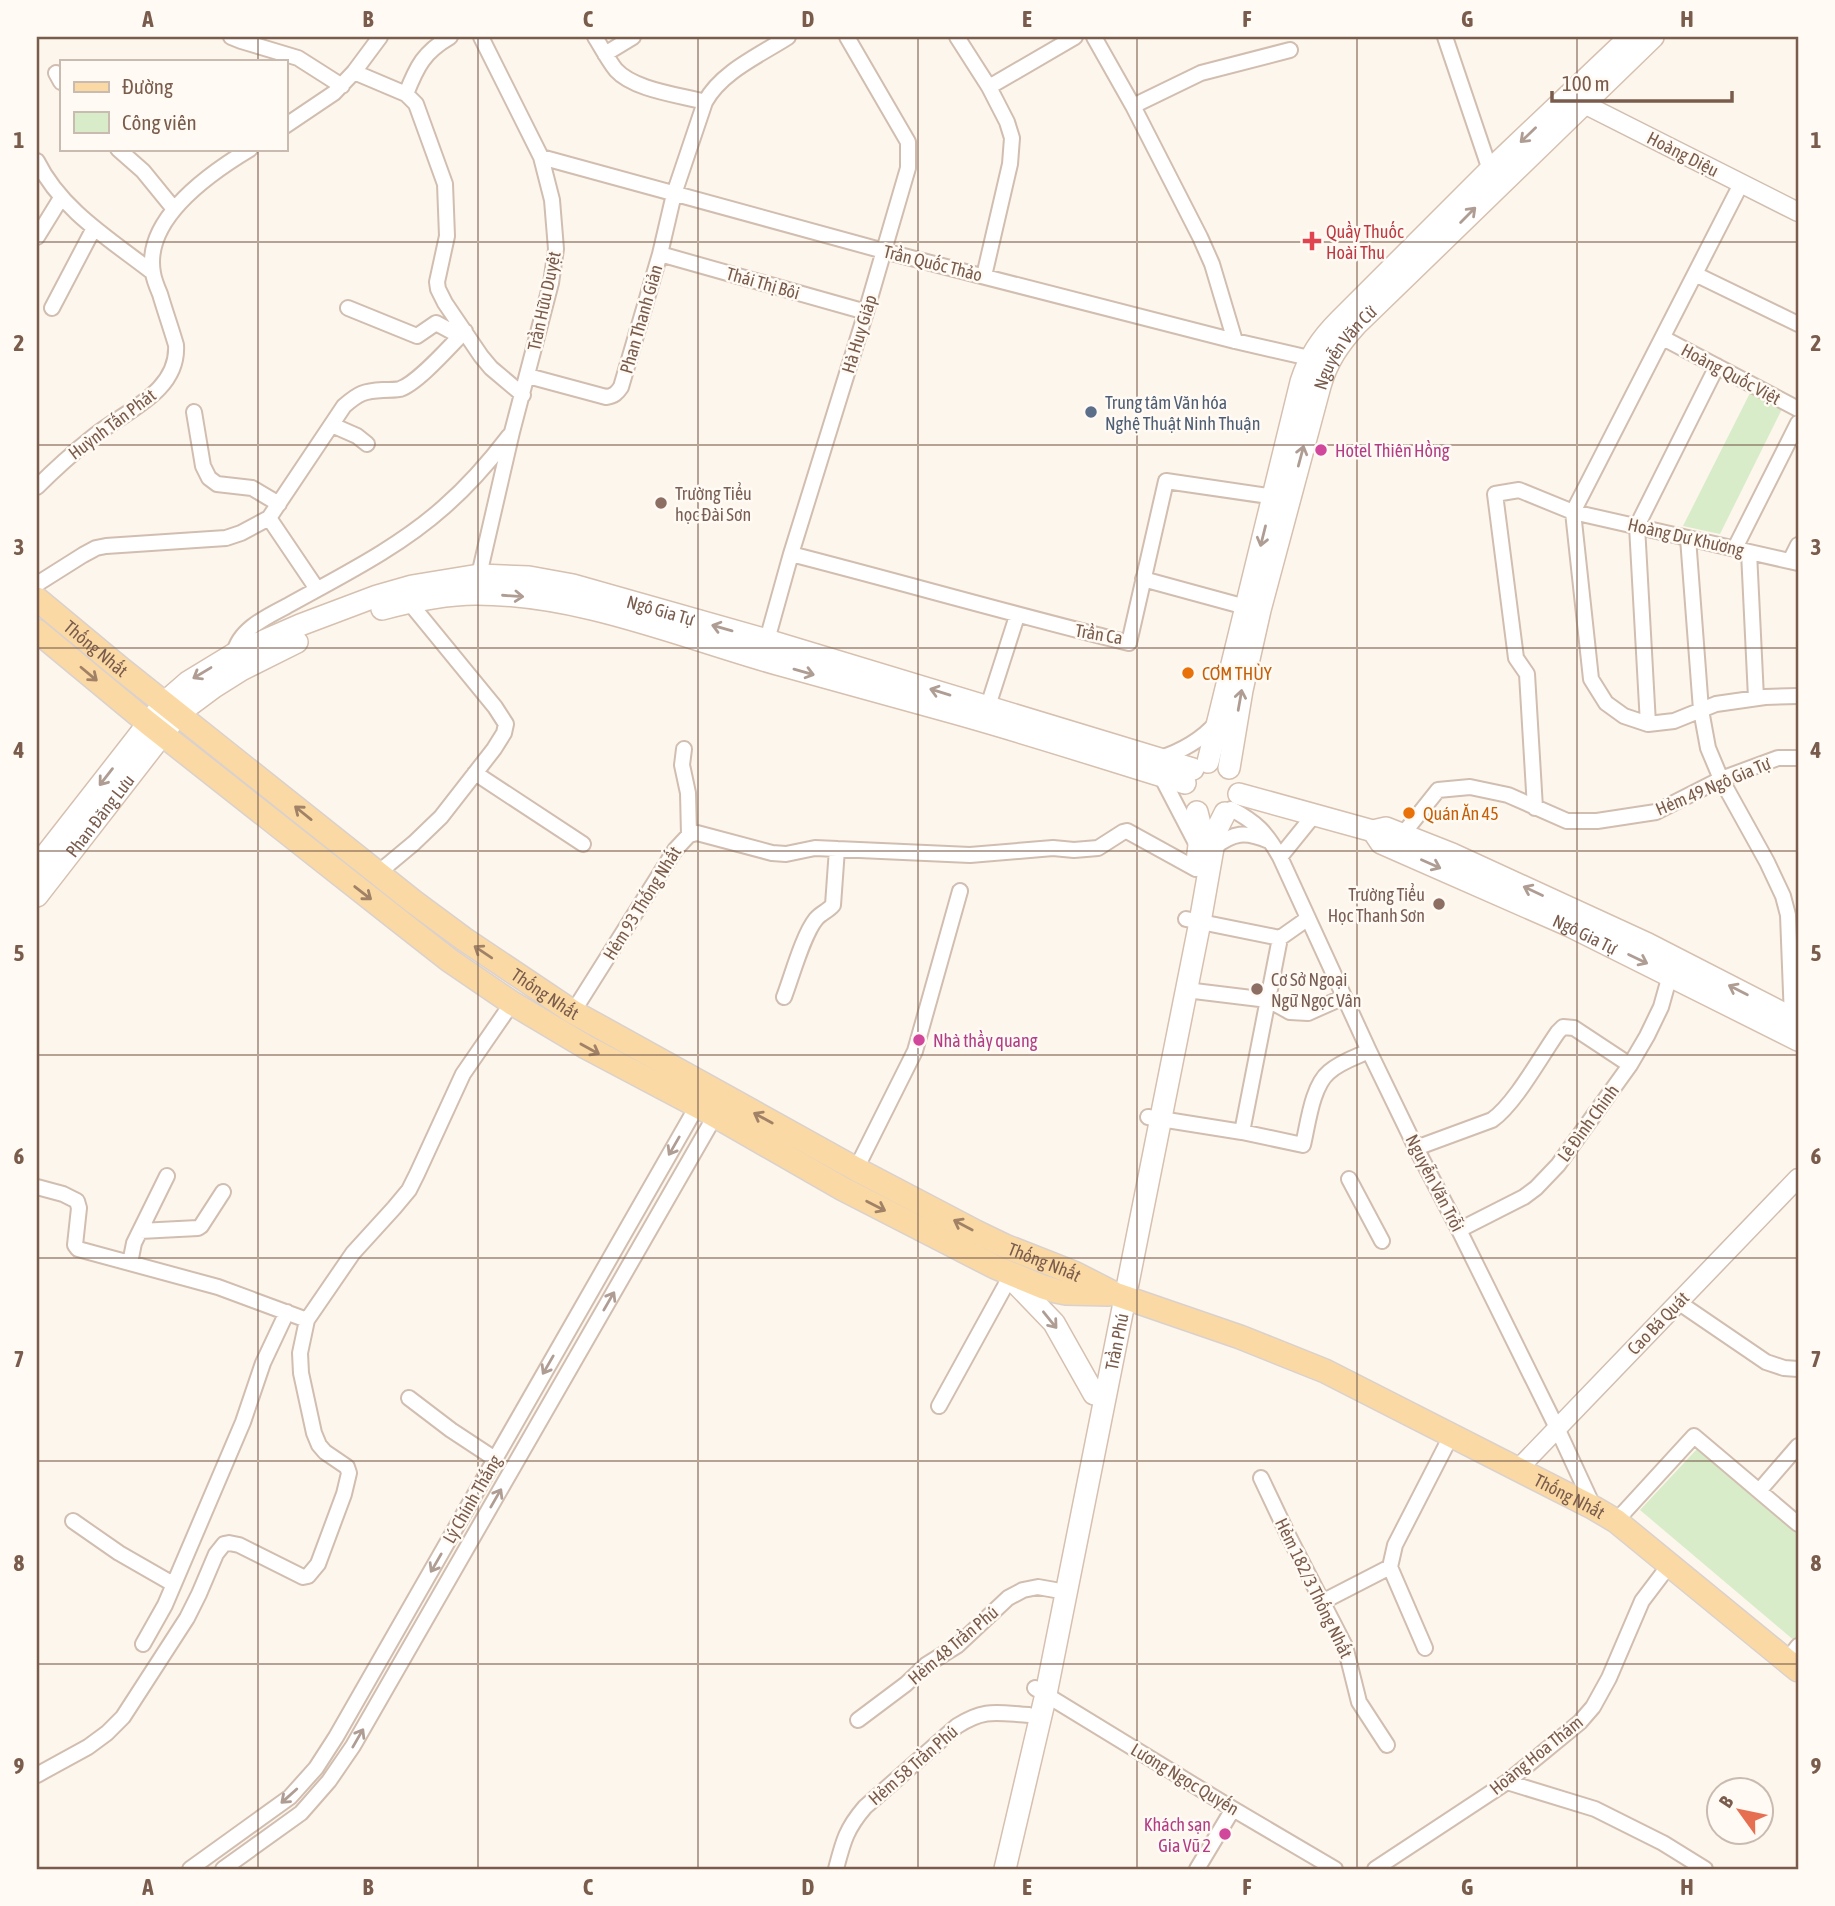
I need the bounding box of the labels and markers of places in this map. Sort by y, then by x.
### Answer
place label: Quầy Thuốc Hoài Thu [1326,220,1404,263]
marker: Quầy Thuốc Hoài Thu [1304,233,1320,249]
place label: Trung tâm Văn hóa Nghệ Thuật Ninh Thuận [1105,392,1260,434]
marker: Trung tâm Văn hóa Nghệ Thuật Ninh Thuận [1083,404,1099,420]
place label: Hotel Thiên Hồng [1335,439,1450,461]
marker: Hotel Thiên Hồng [1313,442,1329,458]
place label: Trường Tiểu học Đài Sơn [675,482,752,525]
marker: Trường Tiểu học Đài Sơn [653,495,669,511]
place label: CƠM THÙY [1202,663,1272,684]
marker: CƠM THÙY [1180,665,1196,681]
place label: Quán Ăn 45 [1423,803,1499,824]
marker: Quán Ăn 45 [1401,805,1417,821]
place label: Trường Tiểu Học Thanh Sơn [1328,883,1425,926]
marker: Trường Tiểu Học Thanh Sơn [1431,896,1447,912]
place label: Cơ Sở Ngoại Ngữ Ngọc Vân [1271,969,1362,1011]
marker: Cơ Sở Ngoại Ngữ Ngọc Vân [1249,981,1265,997]
place label: Nhà thầy quang [933,1029,1038,1051]
marker: Nhà thầy quang [911,1032,927,1048]
place label: Khách sạn Gia Vũ 2 [1144,1814,1211,1856]
marker: Khách sạn Gia Vũ 2 [1217,1826,1233,1842]

